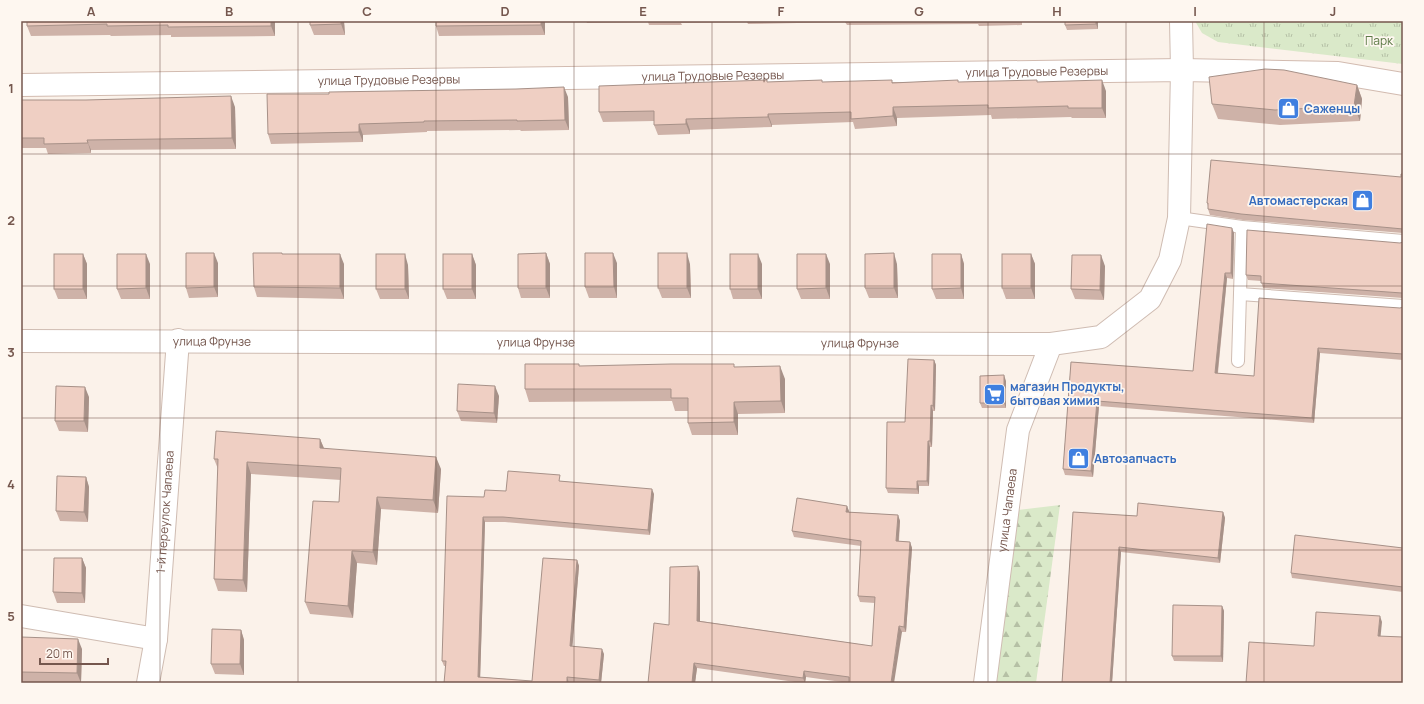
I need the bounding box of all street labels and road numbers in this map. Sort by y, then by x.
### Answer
street label: улица Трудовые Резервы [965,62,1108,81]
street label: улица Трудовые Резервы [641,66,784,85]
street label: улица Трудовые Резервы [317,70,460,89]
street label: улица Фрунзе [173,332,251,350]
street label: улица Фрунзе [497,333,575,351]
street label: улица Фрунзе [821,334,899,352]
street label: 1-й переулок Чапаева [152,450,178,574]
street label: улица Чапаева [993,467,1021,553]

